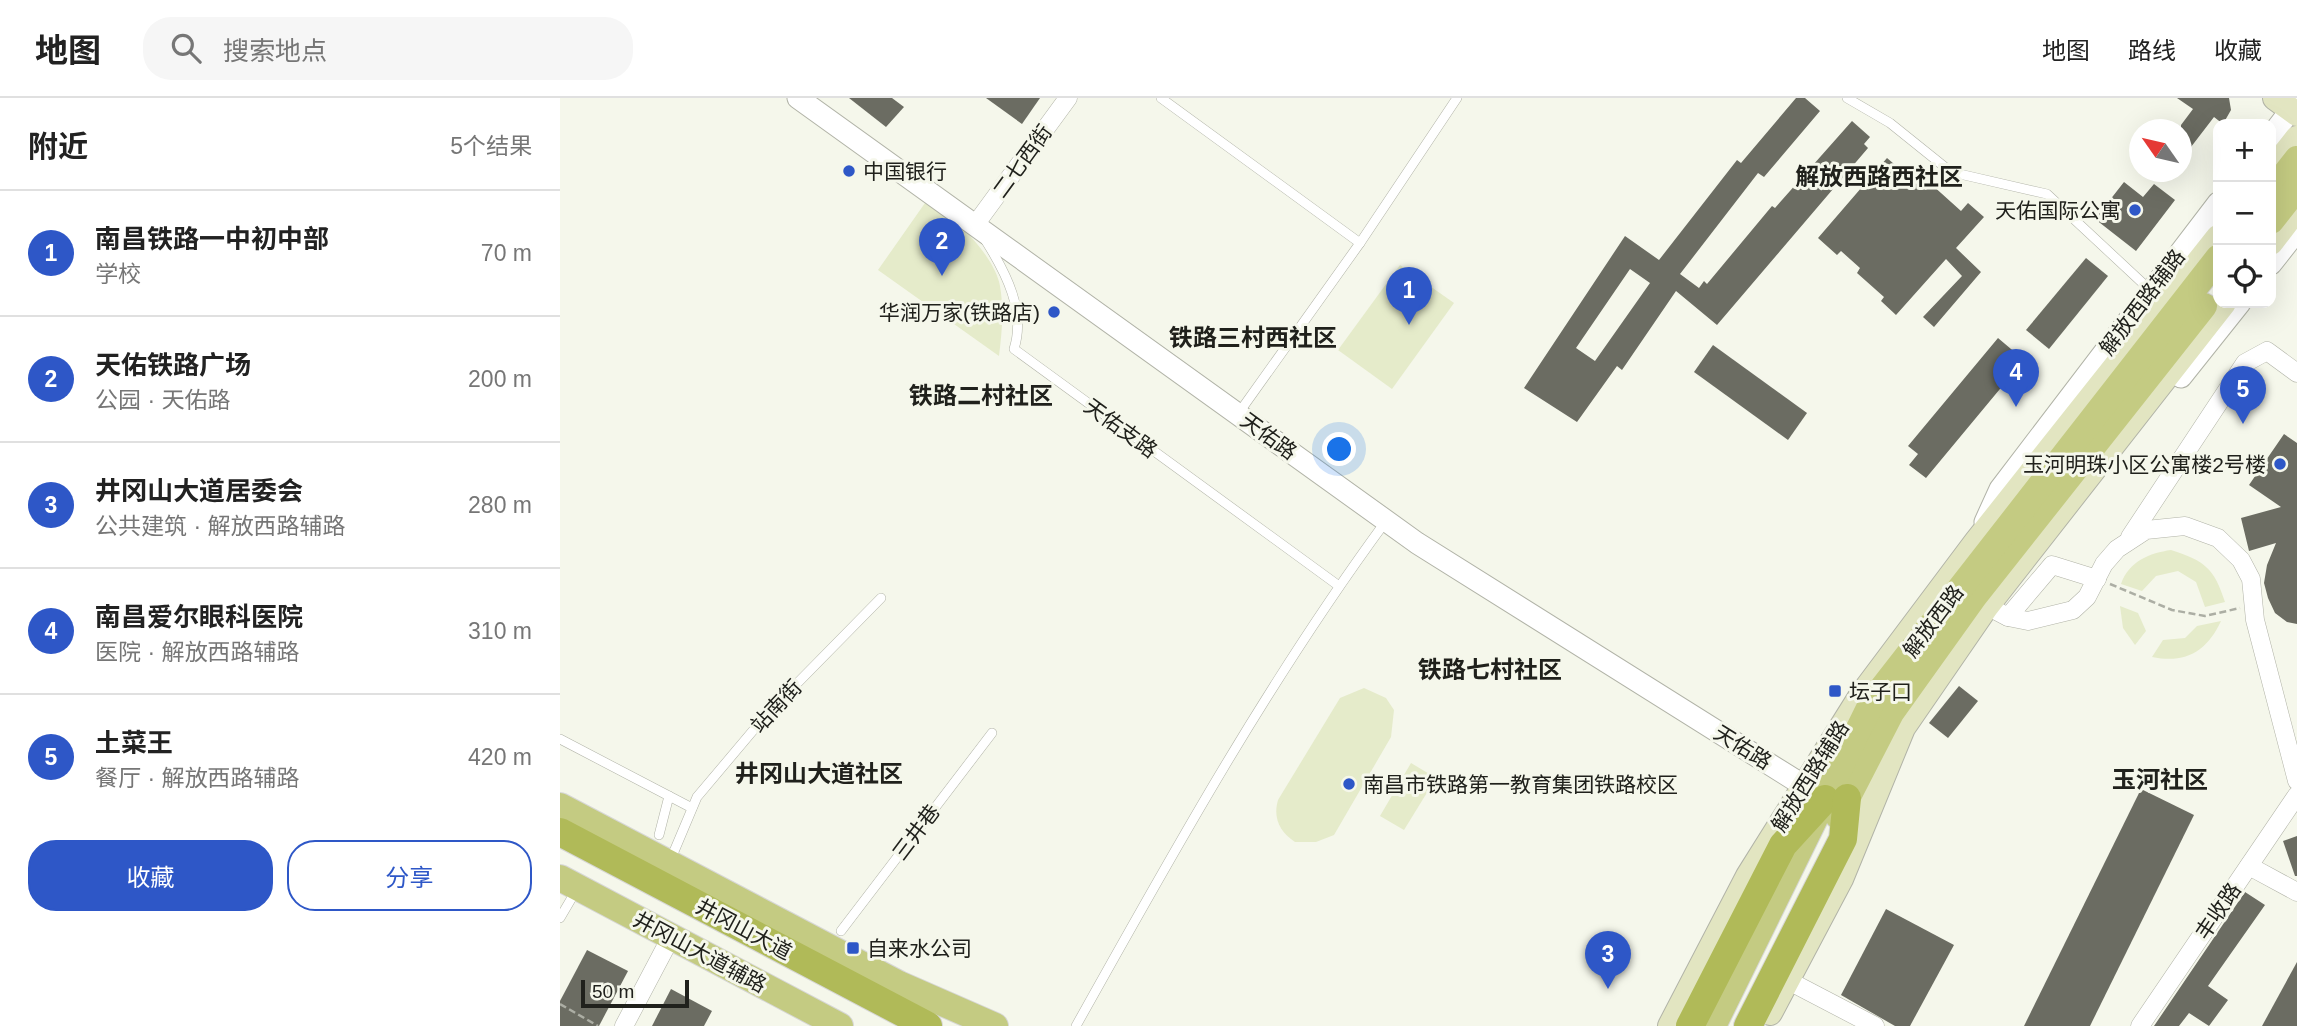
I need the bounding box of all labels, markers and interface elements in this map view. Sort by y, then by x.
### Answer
search box [143,17,633,80]
icon: search [167,29,205,67]
text: 地图 [35,32,101,69]
text: 搜索地点 [223,36,327,66]
text: 地图 [2042,37,2090,64]
text: 路线 [2128,37,2176,64]
text: 收藏 [2214,37,2262,64]
north arrow [2129,119,2192,182]
map controls [2213,119,2276,308]
button: + [2213,119,2276,182]
street label: 二七西街 [988,120,1056,202]
text: 附近 [28,130,88,163]
text: 5个结果 [450,133,532,159]
place label: 中国银行 [863,160,947,183]
marker: 中国银行 [841,163,857,179]
district label: 解放西路西社区 [1795,163,1963,190]
button: − [2213,182,2276,245]
place label: 天佑国际公寓 [1995,199,2121,222]
marker: 天佑国际公寓 [2127,202,2143,218]
pin: 2 [919,218,965,276]
text: 南昌铁路一中初中部 [95,224,329,254]
text: 1 [45,240,57,266]
text: 70 m [481,240,532,266]
street label: 解放西路辅路 [2095,245,2189,359]
button: locate [2213,245,2276,308]
text: 学校 [95,261,141,287]
pin: 1 [1386,267,1432,325]
place label: 华润万家(铁路店) [879,301,1040,324]
marker: 华润万家(铁路店) [1046,304,1062,320]
district label: 铁路三村西社区 [1169,324,1337,351]
pin: 4 [1993,349,2039,407]
text: 天佑铁路广场 [95,350,251,380]
text: 2 [45,366,57,392]
text: 200 m [468,366,532,392]
pin: 5 [2220,366,2266,424]
district label: 铁路二村社区 [909,382,1053,409]
text: 公园 · 天佑路 [95,387,230,413]
street label: 天佑支路 [1080,394,1162,462]
street label: 天佑路 [1237,408,1301,464]
your location [1322,432,1356,466]
place label: 玉河明珠小区公寓楼2号楼 [2023,453,2266,476]
marker: 玉河明珠小区公寓楼2号楼 [2272,456,2288,472]
text: 井冈山大道居委会 [95,476,303,506]
text: 3 [45,492,57,518]
text: 280 m [468,492,532,518]
text: 公共建筑 · 解放西路辅路 [95,513,345,539]
street label: 解放西路 [1899,581,1967,661]
text: 南昌爱尔眼科医院 [95,602,303,632]
text: 4 [45,618,57,644]
text: 310 m [468,618,532,644]
text: 医院 · 解放西路辅路 [95,639,299,665]
district label: 铁路七村社区 [1418,656,1562,683]
street label: 站南街 [746,675,806,737]
place label: 坛子口 [1849,680,1912,703]
marker: 坛子口 [1827,683,1843,699]
street label: 解放西路辅路 [1767,716,1853,836]
street label: 天佑路 [1710,721,1776,773]
text: 土菜王 [95,728,173,758]
text: 5 [45,744,57,770]
text: 420 m [468,744,532,770]
district label: 井冈山大道社区 [735,760,903,787]
text: 餐厅 · 解放西路辅路 [95,765,299,791]
district label: 玉河社区 [2112,766,2208,793]
place label: 南昌市铁路第一教育集团铁路校区 [1363,773,1678,796]
marker: 南昌市铁路第一教育集团铁路校区 [1341,776,1357,792]
street label: 三井巷 [888,800,944,864]
button: 收藏 [28,840,273,911]
button: 分享 [287,840,532,911]
street label: 丰收路 [2191,878,2245,944]
street label: 井冈山大道 [692,894,796,964]
street label: 井冈山大道辅路 [630,907,770,997]
pin: 3 [1585,931,1631,989]
place label: 自来水公司 [867,937,972,960]
marker: 自来水公司 [845,940,861,956]
scale bar [581,977,690,1009]
text: 50 m [592,981,634,1002]

